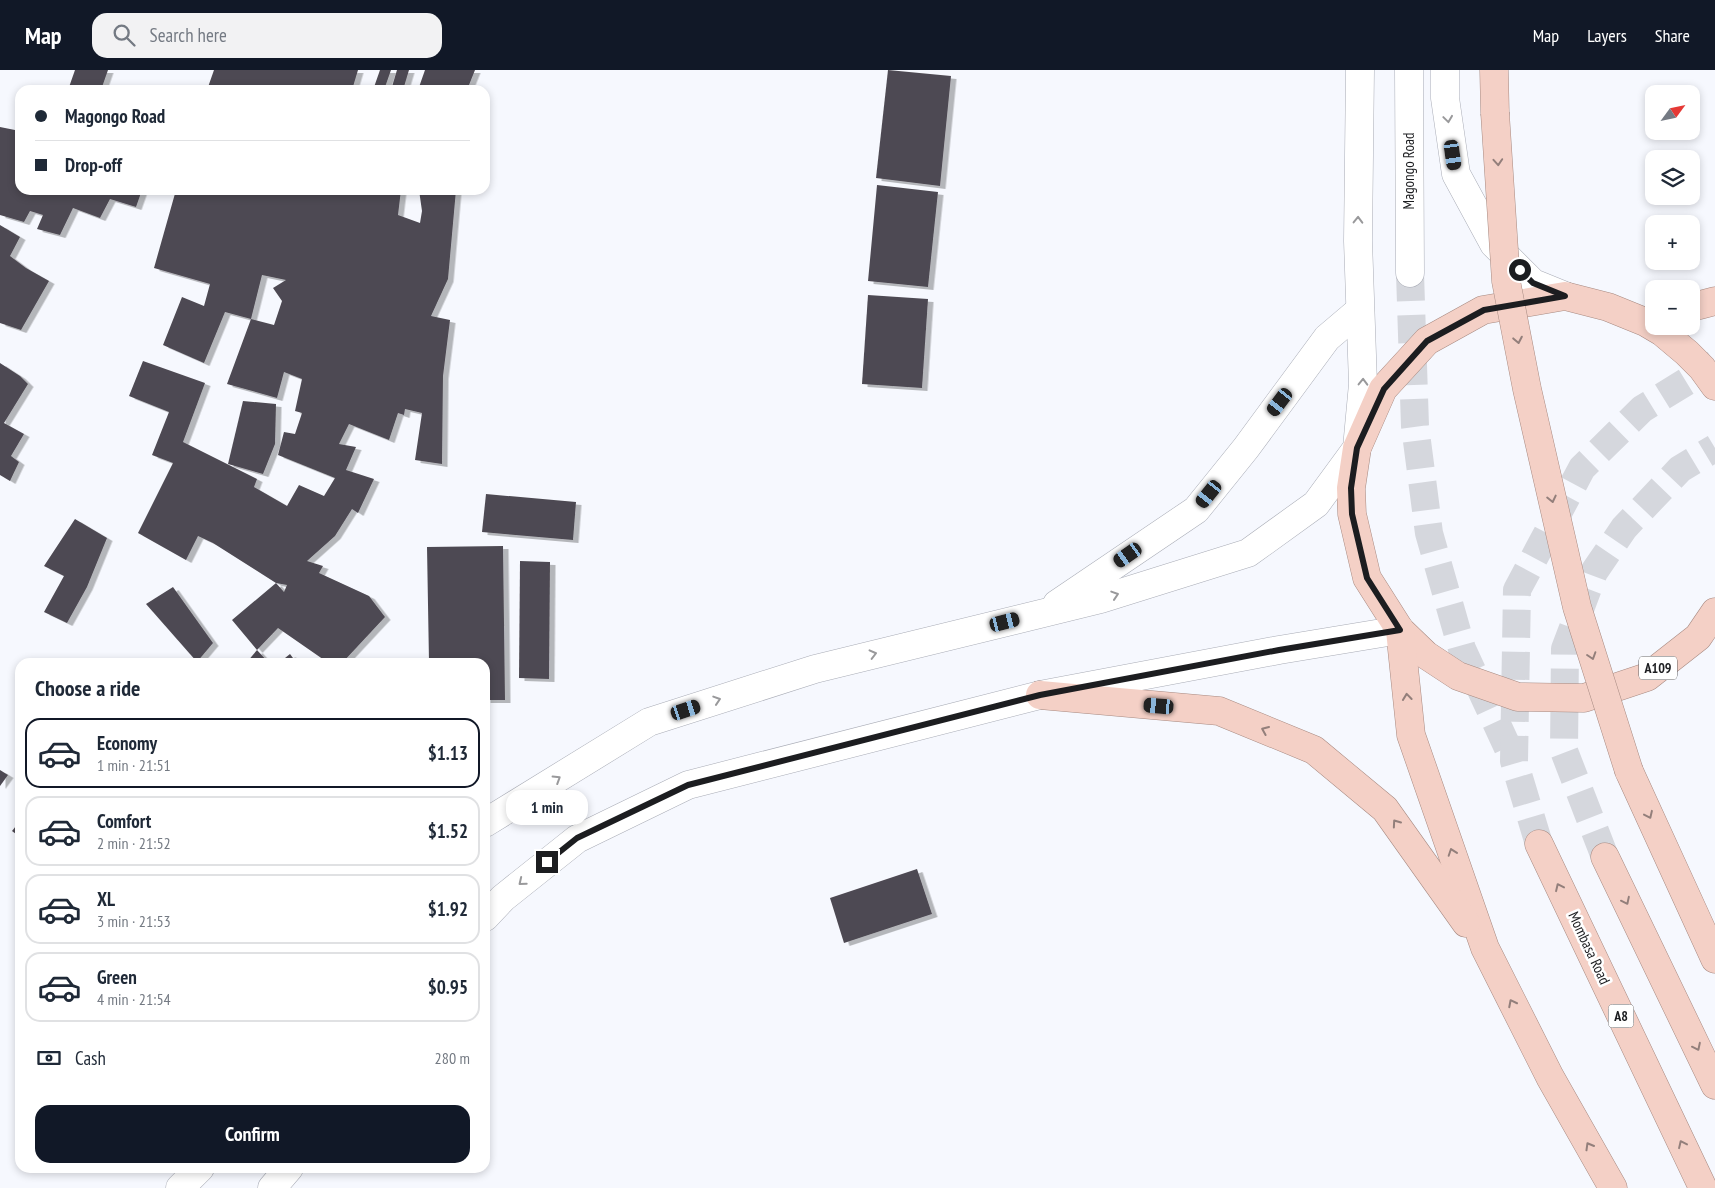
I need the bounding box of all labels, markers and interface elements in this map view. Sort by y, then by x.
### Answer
search box [92,13,442,58]
text: Map [25,20,62,51]
icon: search [110,21,138,49]
text: Search here [150,23,227,47]
text: Map [1533,24,1559,47]
text: Layers [1587,24,1627,47]
text: Share [1655,24,1690,47]
north arrow [1645,85,1700,140]
map controls [1645,85,1700,335]
text: Magongo Road [65,104,165,128]
one-way arrow [1442,115,1453,123]
street label: Magongo Road [1399,133,1418,209]
car [1443,139,1462,171]
button: layers [1645,150,1700,205]
text: Drop-off [65,153,122,177]
one-way arrow [1492,158,1503,166]
button: + [1645,215,1700,270]
one-way arrow [1353,216,1363,224]
route start [1509,259,1531,281]
button: − [1645,280,1700,335]
one-way arrow [1512,336,1522,345]
one-way arrow [1358,378,1368,386]
car [1264,386,1295,418]
car [1193,478,1224,510]
one-way arrow [1546,494,1557,503]
car [1111,540,1144,570]
one-way arrow [1111,590,1119,600]
car [988,611,1021,633]
one-way arrow [868,650,876,660]
one-way arrow [1587,652,1597,660]
road number: A109 [1639,656,1677,680]
text: Choose a ride [35,674,140,702]
one-way arrow [1402,692,1413,700]
one-way arrow [712,696,721,706]
car [1143,697,1174,715]
car [669,698,702,722]
one-way arrow [1261,726,1270,737]
icon: car [37,731,82,776]
text: Economy [97,731,157,755]
text: $1.13 [428,741,468,765]
text: 1 min · 21:51 [97,755,171,775]
one-way arrow [551,776,560,786]
callout: 1 min [506,790,588,824]
text: 1 min [531,797,563,817]
icon: car [37,809,82,854]
text: Comfort [97,809,151,833]
one-way arrow [1643,810,1654,819]
text: $1.52 [428,819,468,843]
one-way arrow [1393,819,1402,829]
text: 2 min · 21:52 [97,833,171,853]
one-way arrow [1448,849,1458,857]
route end [536,851,558,873]
one-way arrow [519,877,528,886]
one-way arrow [1555,883,1566,892]
icon: car [37,887,82,932]
text: XL [97,887,115,911]
one-way arrow [1620,896,1630,905]
text: $1.92 [428,897,468,921]
street label: Mombasa Road [1564,908,1615,987]
text: 3 min · 21:53 [97,911,171,931]
icon: car [37,965,82,1010]
text: Green [97,965,137,989]
text: $0.95 [428,975,468,999]
text: 4 min · 21:54 [97,989,171,1009]
one-way arrow [1508,999,1518,1008]
road number: A8 [1608,1004,1634,1028]
one-way arrow [1690,1042,1701,1051]
icon: cash [35,1044,63,1072]
text: Cash [75,1046,106,1070]
text: 280 m [435,1048,470,1068]
button: Confirm [35,1105,470,1163]
one-way arrow [1678,1140,1688,1149]
one-way arrow [1586,1142,1596,1151]

